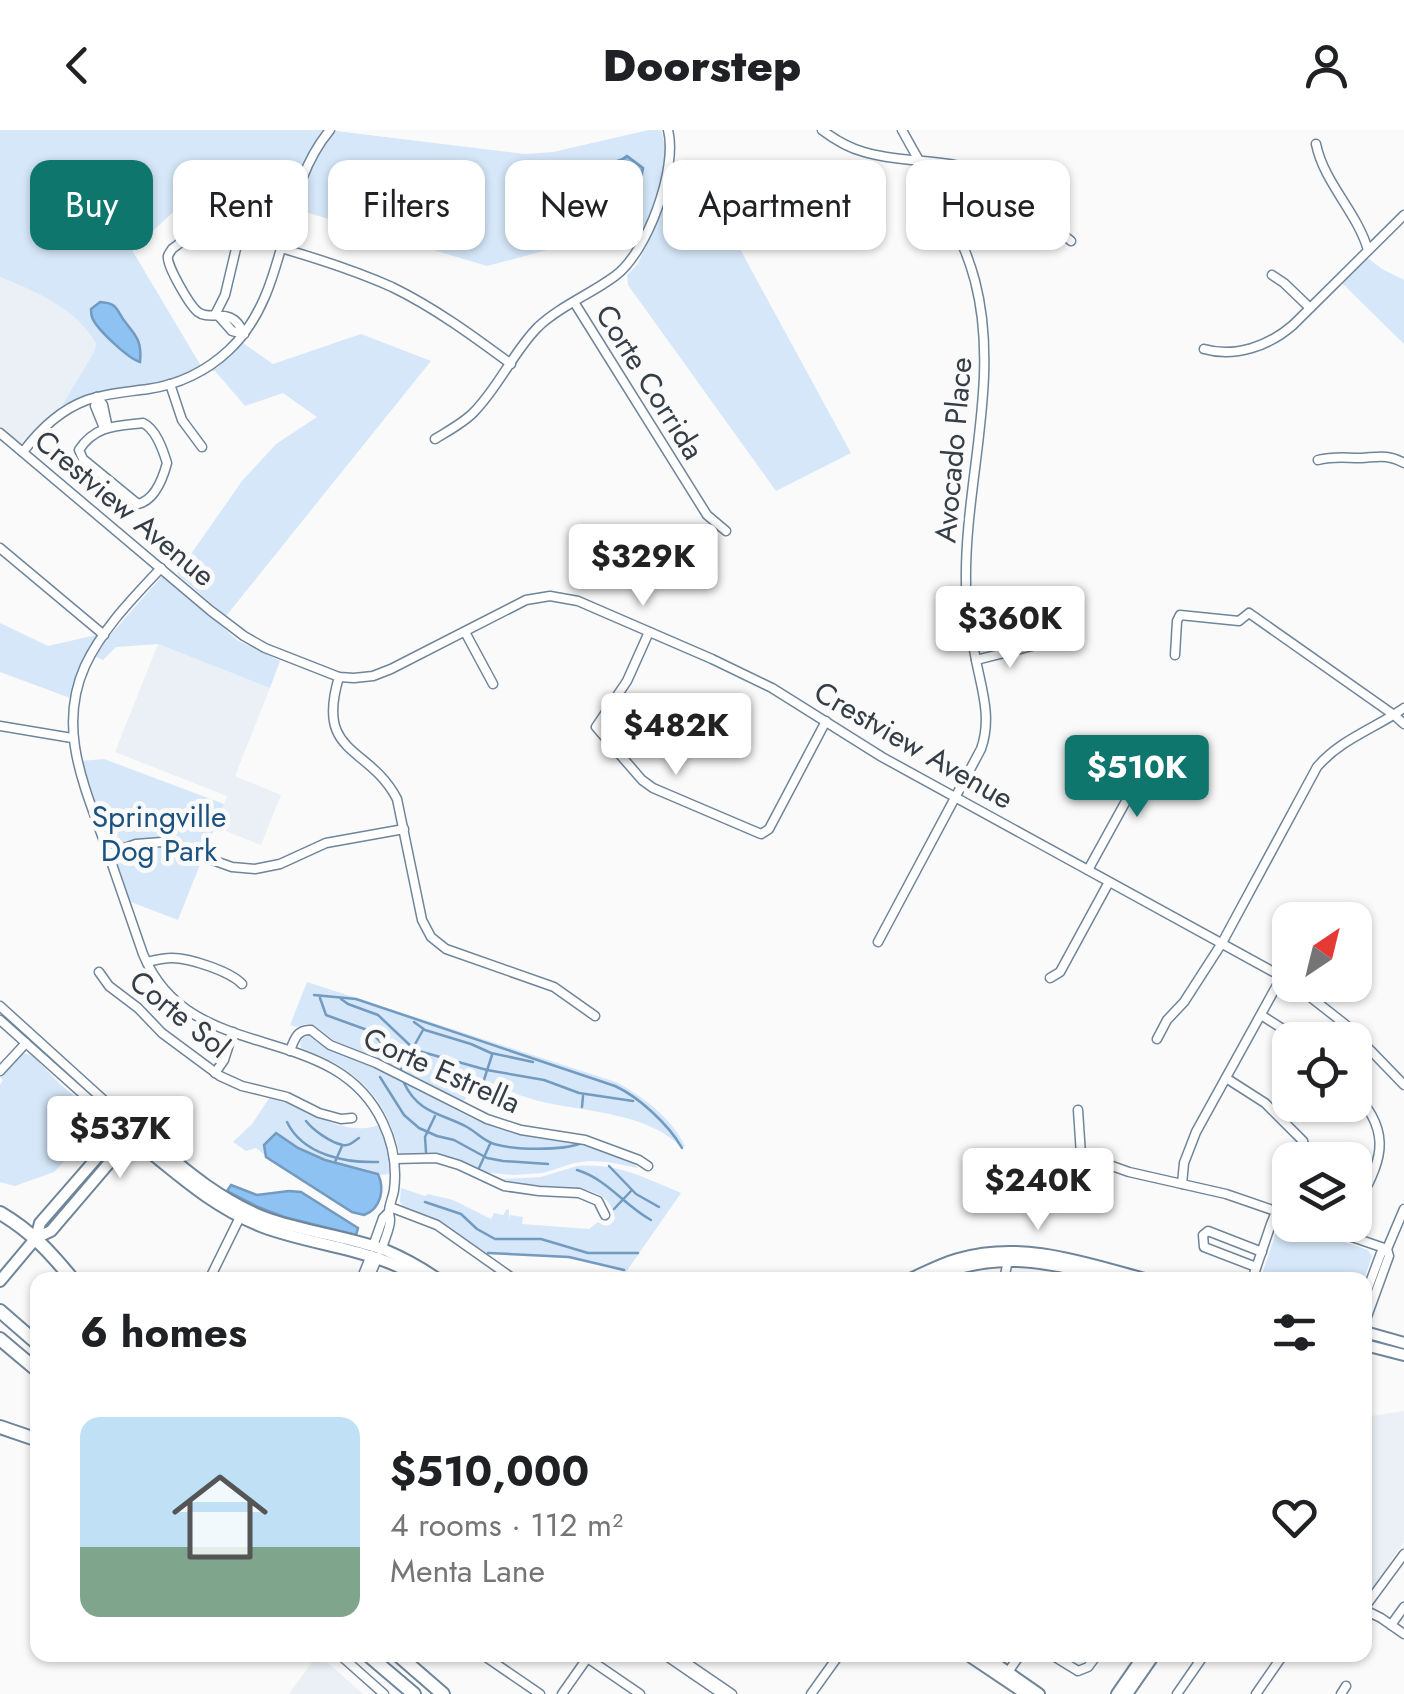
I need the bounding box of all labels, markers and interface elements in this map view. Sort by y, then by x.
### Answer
text: Doorstep [603,33,801,98]
icon: back [50,38,105,93]
icon: person [1299,38,1354,93]
chip: Buy [30,160,153,250]
chip: Rent [173,160,308,250]
chip: Filters [328,160,485,250]
chip: New [505,160,643,250]
chip: Apartment [663,160,886,250]
chip: House [906,160,1070,250]
street label: Corte Corrida [585,296,715,468]
street label: Avocado Place [923,355,983,545]
street label: Crestview Avenue [25,420,225,596]
pin: $329K [573,524,713,609]
text: $329K [591,533,695,579]
pin: $360K [940,586,1080,671]
text: $360K [958,595,1062,641]
street label: Crestview Avenue [806,670,1022,820]
pin: $482K [606,693,746,778]
text: $482K [623,702,729,748]
pin: $510K [1067,735,1207,820]
text: $510K [1087,744,1187,790]
park label: Springville Dog Park [92,795,226,872]
north arrow [1272,902,1372,1002]
map controls [1272,902,1372,1242]
street label: Corte Sol [120,960,240,1068]
street label: Corte Estrella [356,1016,528,1124]
button: locate [1272,1022,1372,1122]
pin: $537K [50,1096,190,1181]
text: $537K [69,1105,171,1151]
button: layers [1272,1142,1372,1242]
pin: $240K [968,1148,1108,1233]
text: $240K [985,1157,1091,1203]
text: 6 homes [80,1302,247,1363]
icon: filters [1267,1305,1322,1360]
text: $510,000 [390,1441,589,1502]
icon: home [160,1457,280,1577]
icon: heart [1267,1490,1322,1545]
text: 4 rooms · 112 m² [390,1502,623,1548]
text: Menta Lane [390,1548,545,1594]

